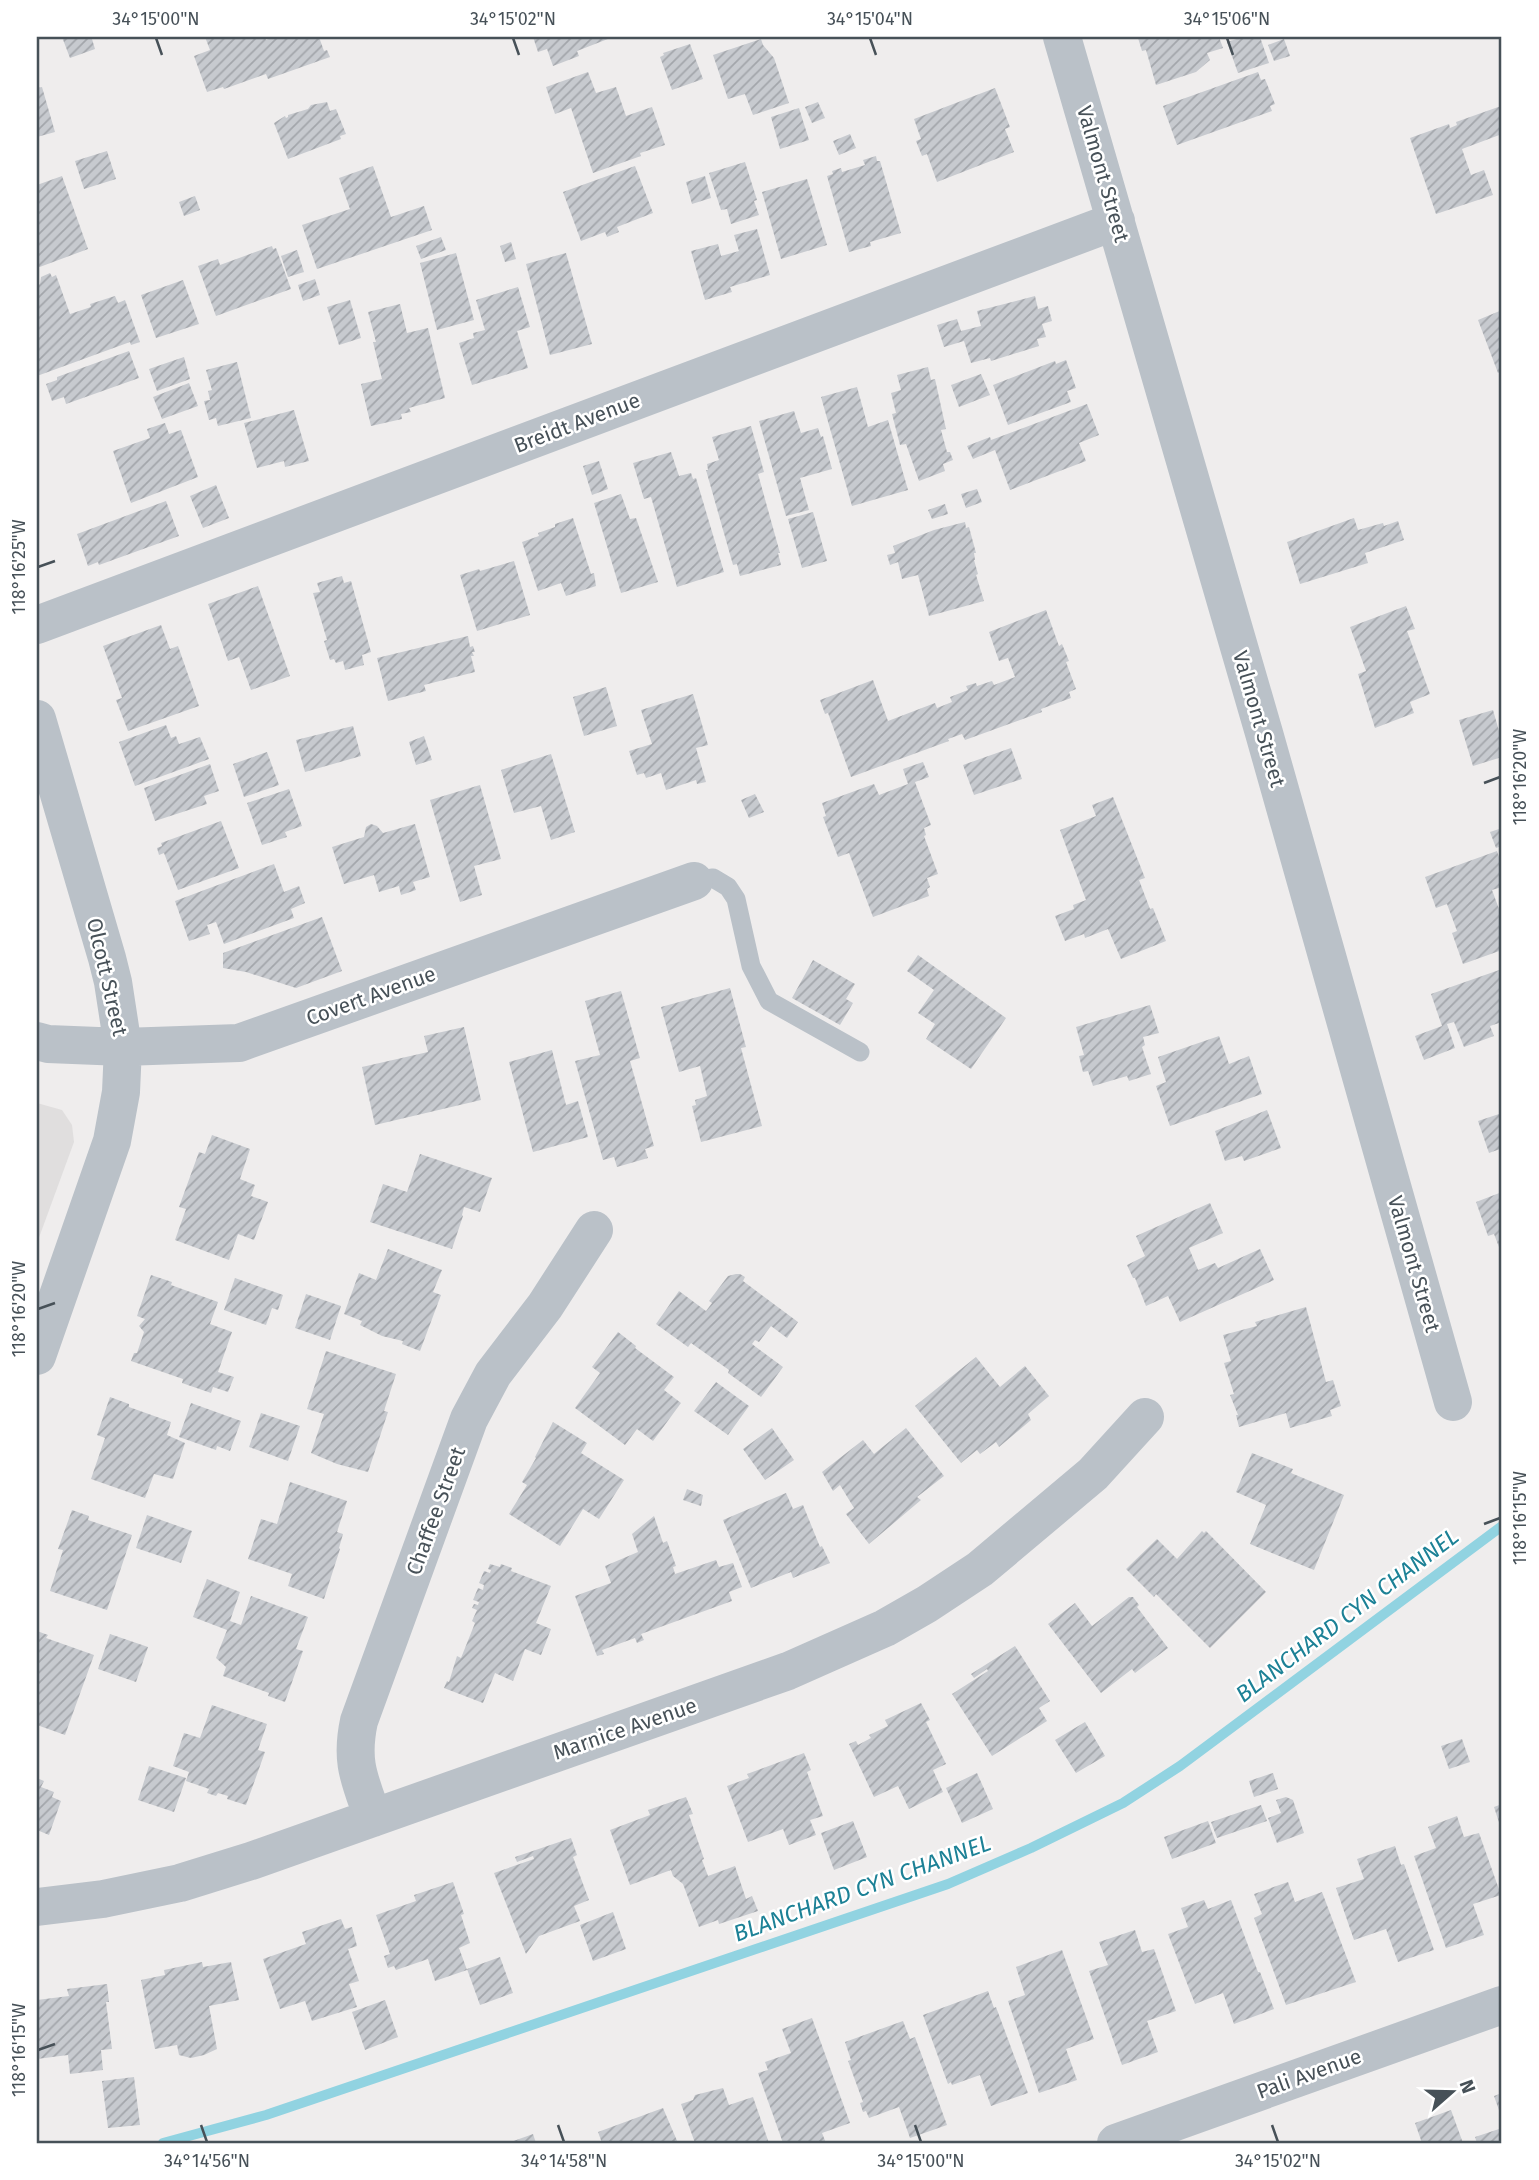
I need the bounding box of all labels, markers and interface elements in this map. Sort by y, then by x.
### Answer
text: 34°15'00"N [112,8,200,30]
text: 34°15'02"N [470,8,556,30]
text: 34°15'04"N [827,8,913,30]
text: 34°15'06"N [1184,8,1270,30]
street label: Valmont Street [1071,103,1135,246]
street label: Breidt Avenue [510,387,644,459]
text: 118°16'25"W [8,519,30,615]
street label: Valmont Street [1227,648,1291,791]
text: 118°16'20"W [1509,729,1531,825]
street label: Olcott Street [81,916,133,1039]
street label: Covert Avenue [303,960,439,1032]
street label: Valmont Street [1382,1193,1446,1336]
text: 118°16'20"W [8,1261,30,1357]
street label: Chaffee Street [401,1443,471,1579]
text: 118°16'15"W [1509,1471,1531,1565]
water label: BLANCHARD CYN CHANNEL [1230,1522,1464,1708]
street label: Marnice Avenue [550,1692,700,1766]
water label: BLANCHARD CYN CHANNEL [729,1828,995,1948]
text: 118°16'15"W [8,2003,30,2097]
street label: Pali Avenue [1253,2043,1365,2105]
north arrow [1416,2058,1486,2128]
text: N [1455,2076,1480,2096]
text: 34°14'56"N [164,2150,250,2172]
text: 34°14'58"N [521,2150,607,2172]
text: 34°15'00"N [877,2150,965,2172]
text: 34°15'02"N [1235,2150,1321,2172]

